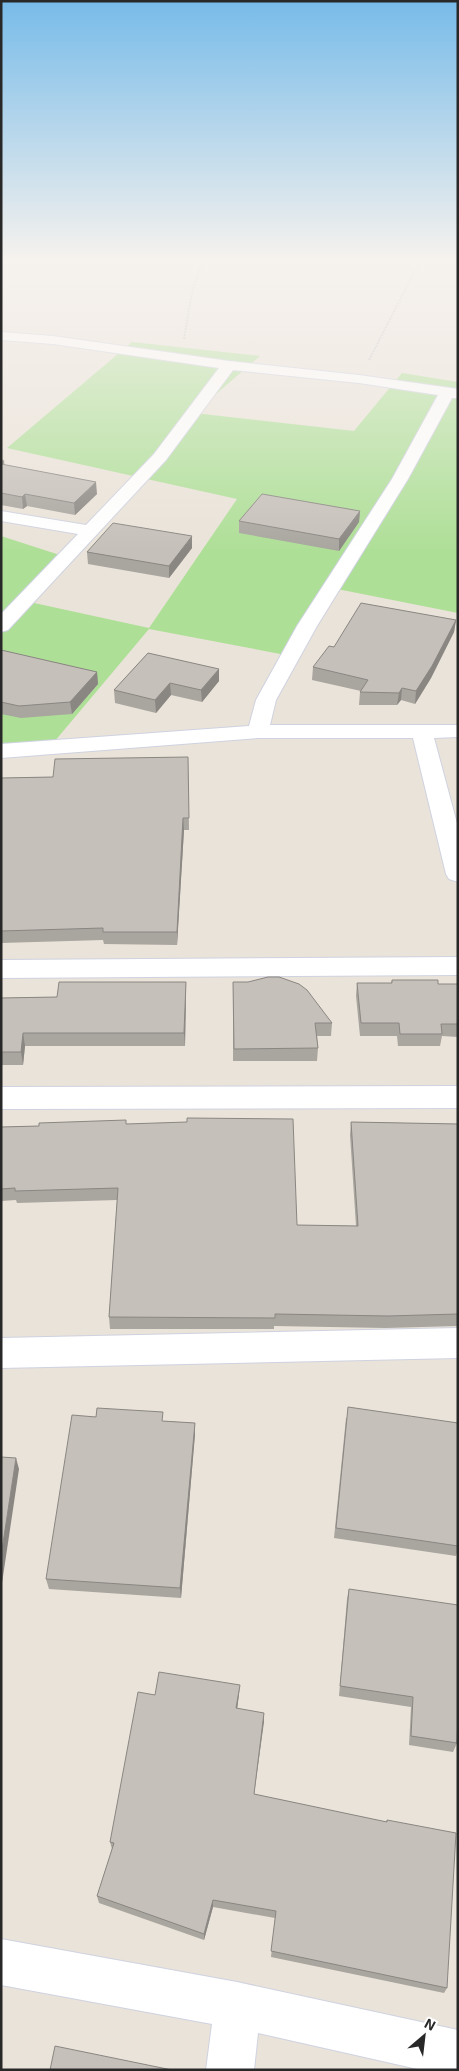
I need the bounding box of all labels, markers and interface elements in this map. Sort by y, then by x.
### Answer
north arrow [399,2011,449,2061]
text: N [422,2014,439,2034]

